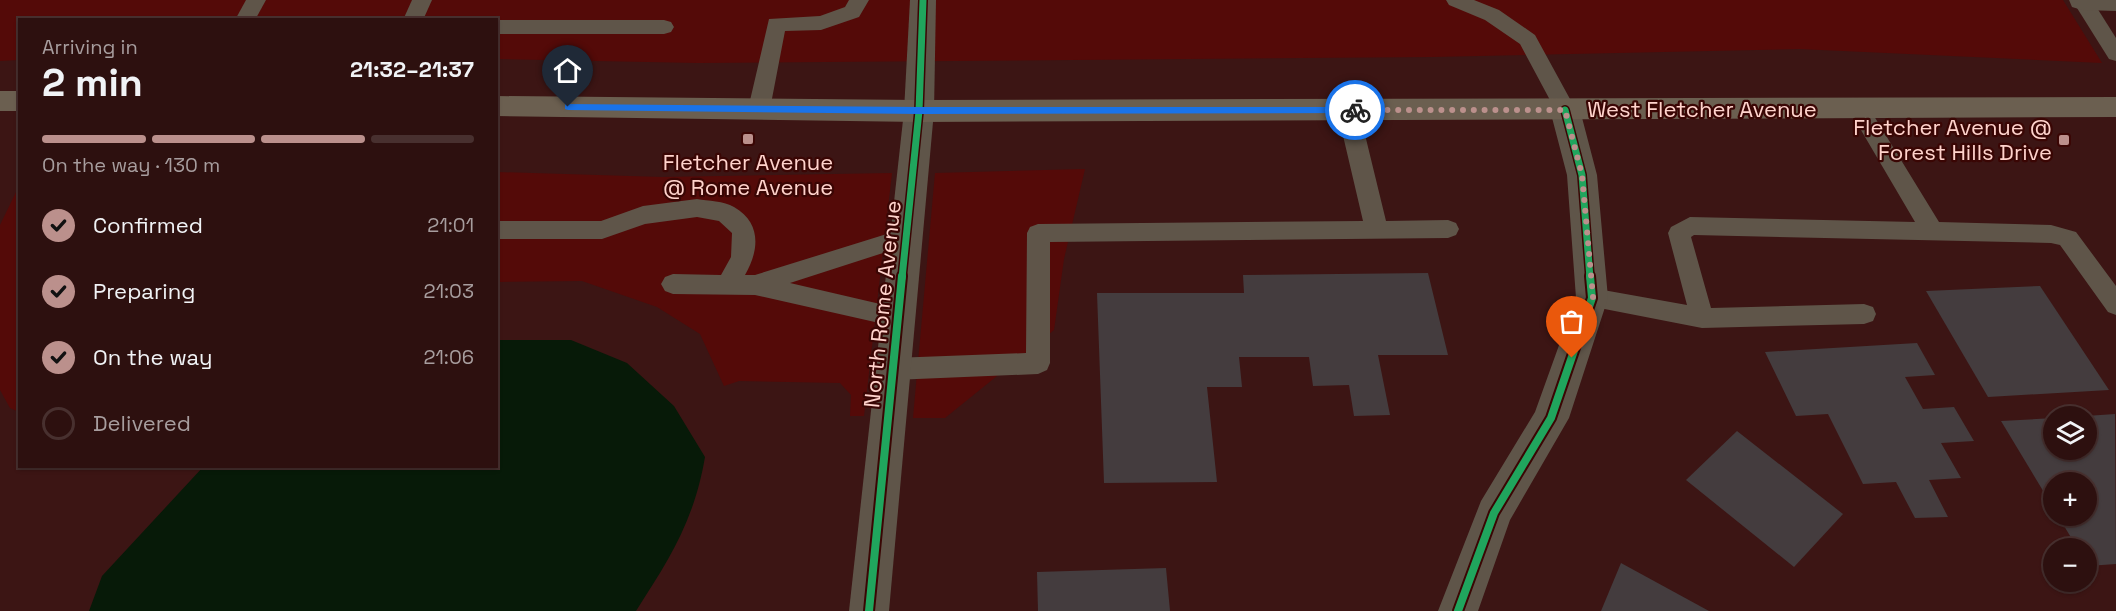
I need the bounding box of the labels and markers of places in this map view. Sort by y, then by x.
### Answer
pin [542,45,593,107]
place label: Fletcher Avenue @ Forest Hills Drive [1853,113,2052,166]
marker: Fletcher Avenue @ Rome Avenue [741,132,755,146]
marker: Fletcher Avenue @ Forest Hills Drive [2057,133,2071,147]
place label: Fletcher Avenue @ Rome Avenue [663,148,833,201]
pin [1546,296,1597,358]

